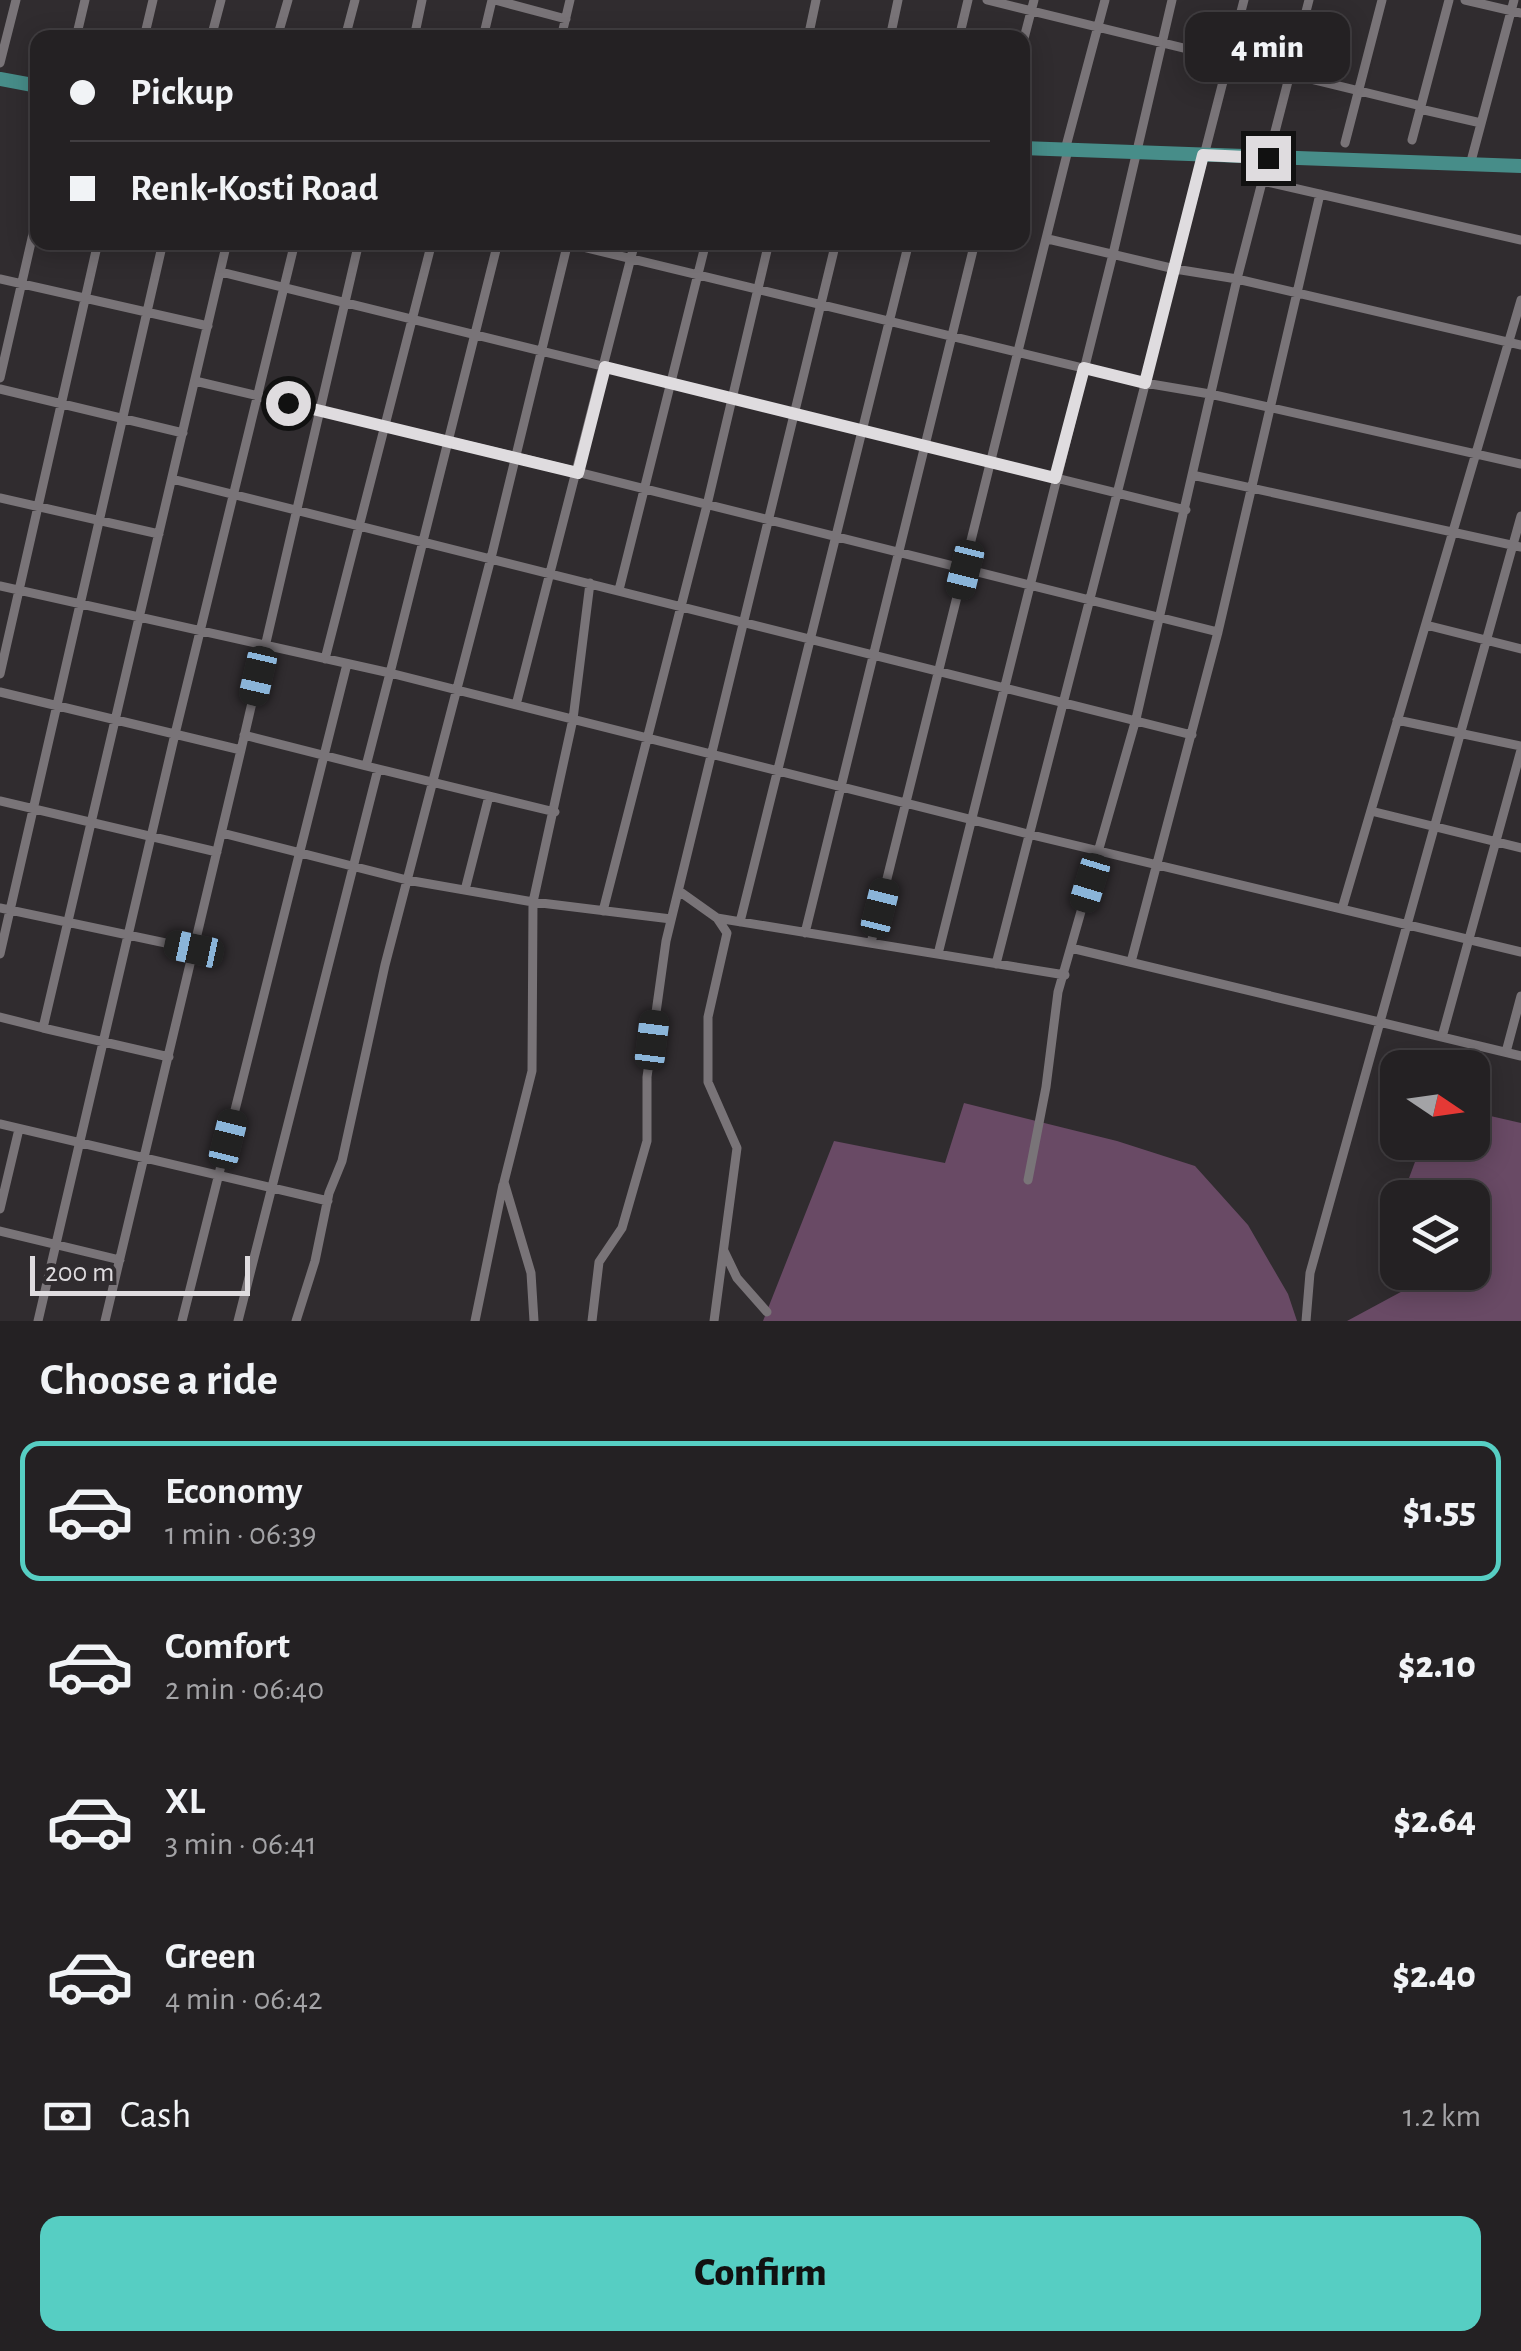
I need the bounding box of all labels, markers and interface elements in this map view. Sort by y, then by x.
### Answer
callout: 4 min [1186,13,1350,83]
text: 4 min [1231,31,1304,63]
text: Pickup [130,74,234,112]
route end [1246,136,1291,181]
text: Renk-Kosti Road [130,170,379,208]
route start [266,381,311,426]
car [943,537,987,603]
car [237,643,279,709]
car [1067,850,1113,916]
car [858,875,902,941]
car [162,928,226,970]
car [633,1008,671,1072]
north arrow [1380,1050,1490,1160]
map controls [1380,1050,1490,1290]
car [206,1106,250,1172]
button: layers [1380,1180,1490,1290]
scale bar [30,1251,250,1296]
text: 200 m [45,1259,114,1287]
text: Choose a ride [40,1358,278,1403]
icon: car [45,1466,135,1556]
text: Economy [165,1473,303,1511]
text: $1.55 [1403,1492,1476,1530]
text: 1 min · 06:39 [165,1518,317,1550]
icon: car [45,1621,135,1711]
text: Comfort [165,1628,290,1666]
text: $2.10 [1398,1647,1476,1685]
text: 2 min · 06:40 [165,1673,324,1705]
icon: car [45,1776,135,1866]
text: XL [165,1783,205,1821]
text: $2.64 [1394,1802,1476,1840]
text: 3 min · 06:41 [165,1828,317,1860]
icon: car [45,1931,135,2021]
text: Green [165,1938,256,1976]
text: $2.40 [1393,1957,1476,1995]
text: 4 min · 06:42 [165,1983,323,2015]
icon: cash [40,2089,95,2144]
text: Cash [120,2097,191,2135]
text: 1.2 km [1403,2100,1481,2132]
button: Confirm [40,2216,1481,2331]

